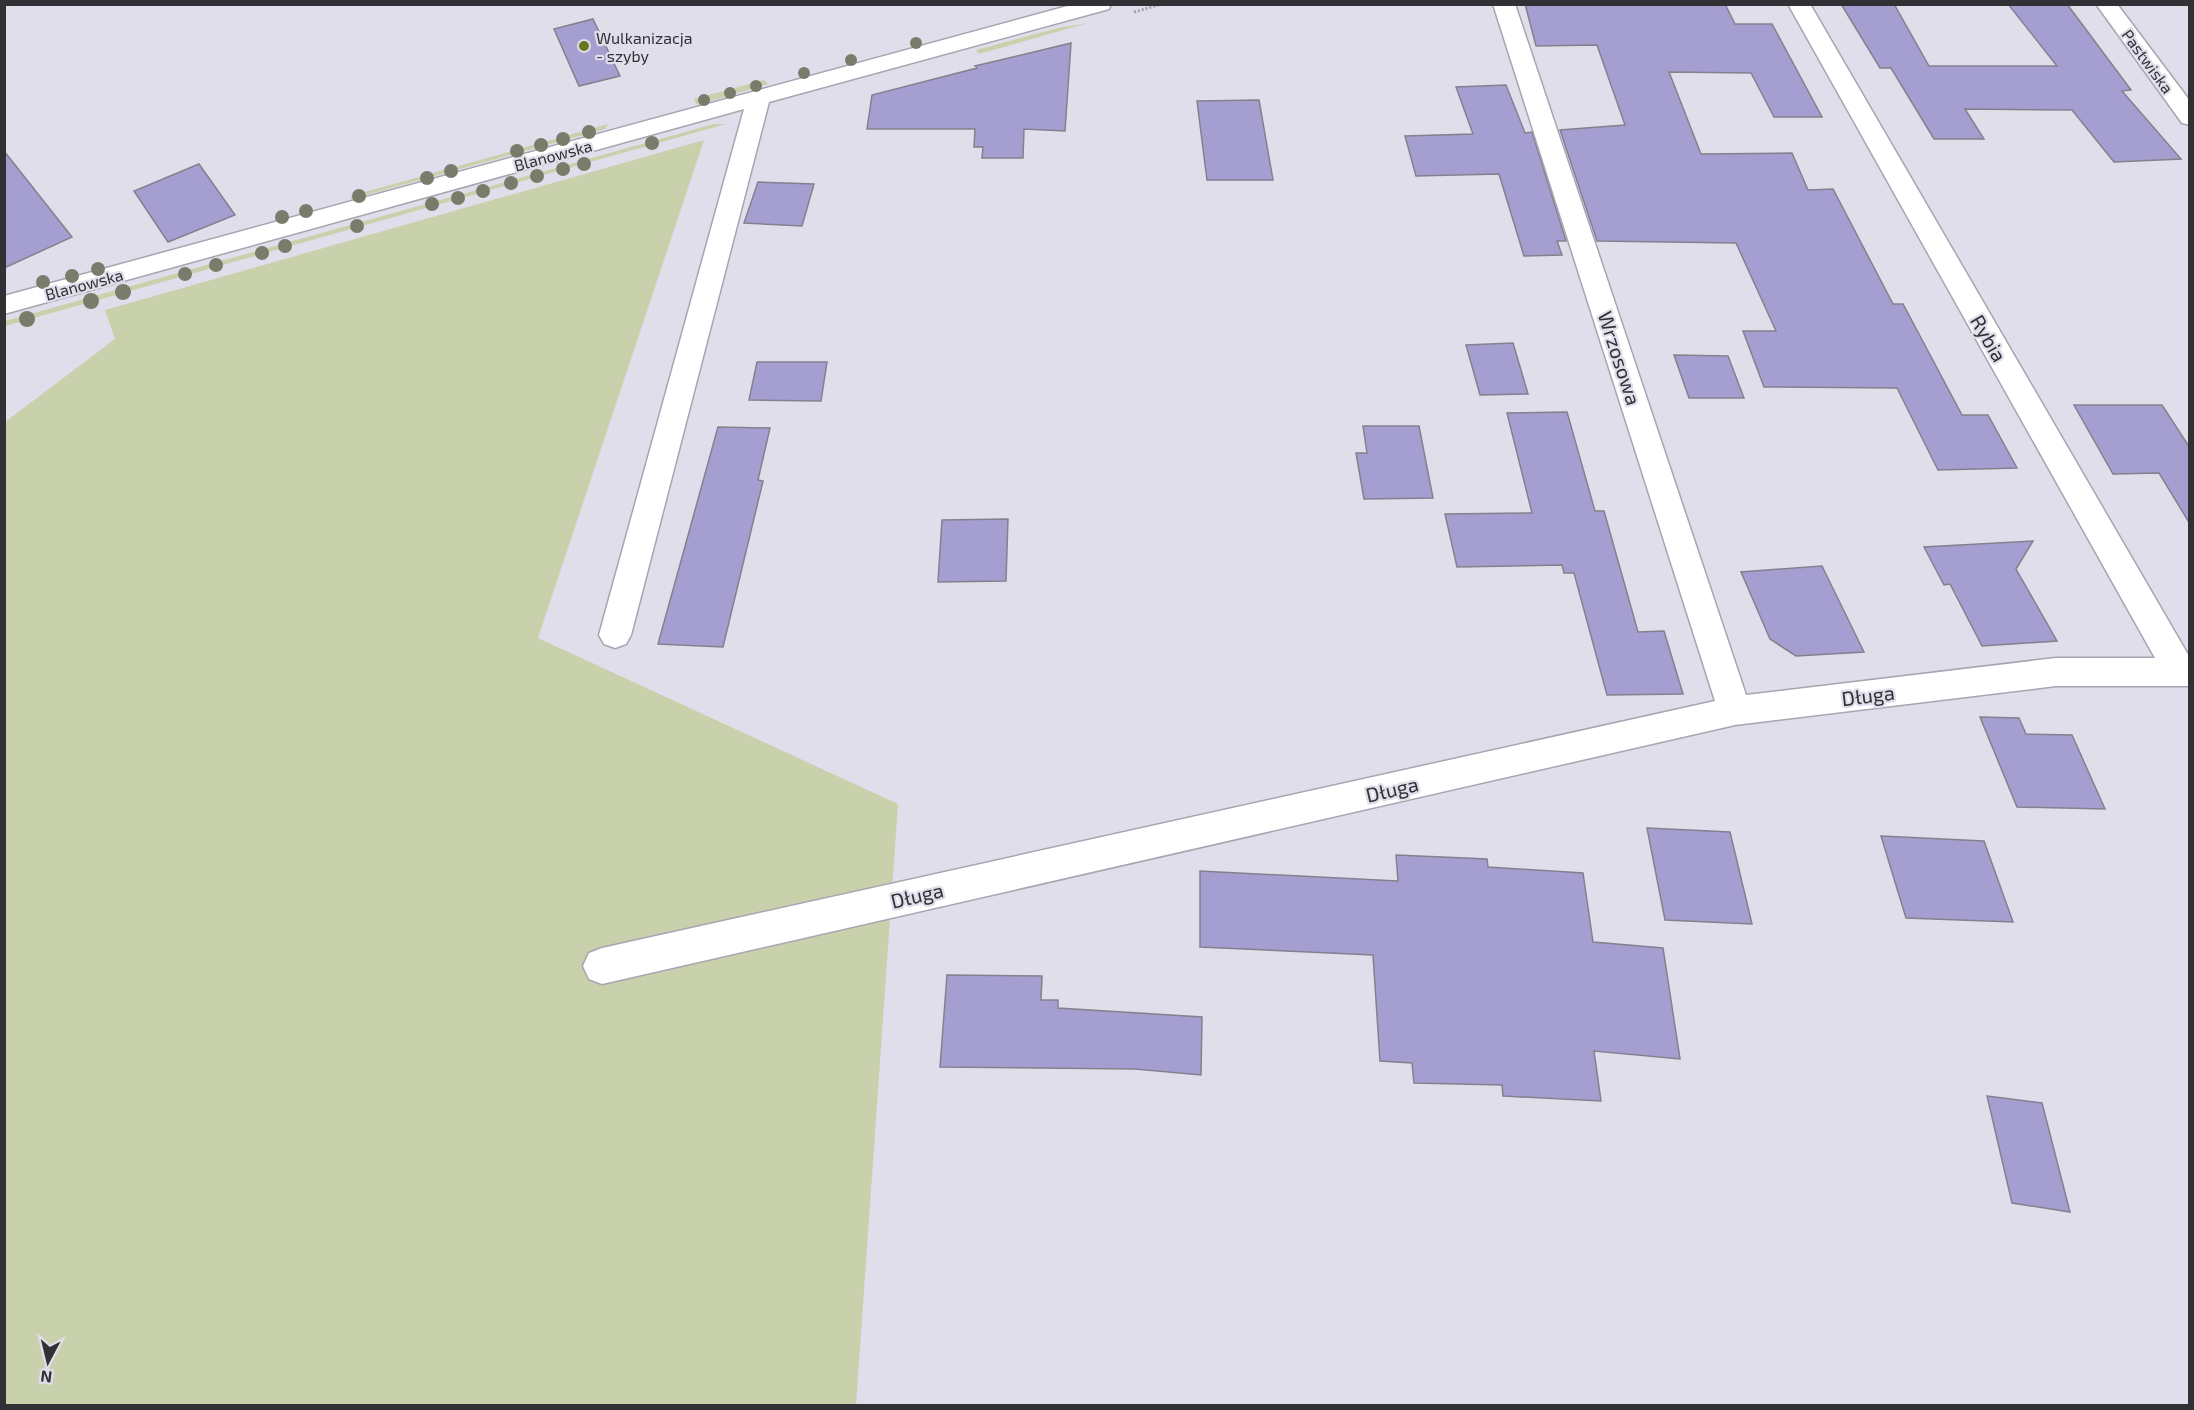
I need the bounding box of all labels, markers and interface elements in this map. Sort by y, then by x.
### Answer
street label: Pastwiska [2118,25,2178,97]
place label: Wulkanizacja - szyby [596,28,693,65]
marker: Wulkanizacja - szyby [577,39,591,53]
street label: Blanowska [512,135,594,175]
street label: Blanowska [43,264,125,304]
street label: Wrzosowa [1594,308,1646,408]
street label: Rybia [1966,310,2012,366]
street label: Długa [1840,680,1896,710]
street label: Długa [1363,771,1421,807]
street label: Długa [888,877,946,913]
north arrow [18,1332,78,1392]
text: N [39,1367,53,1388]

